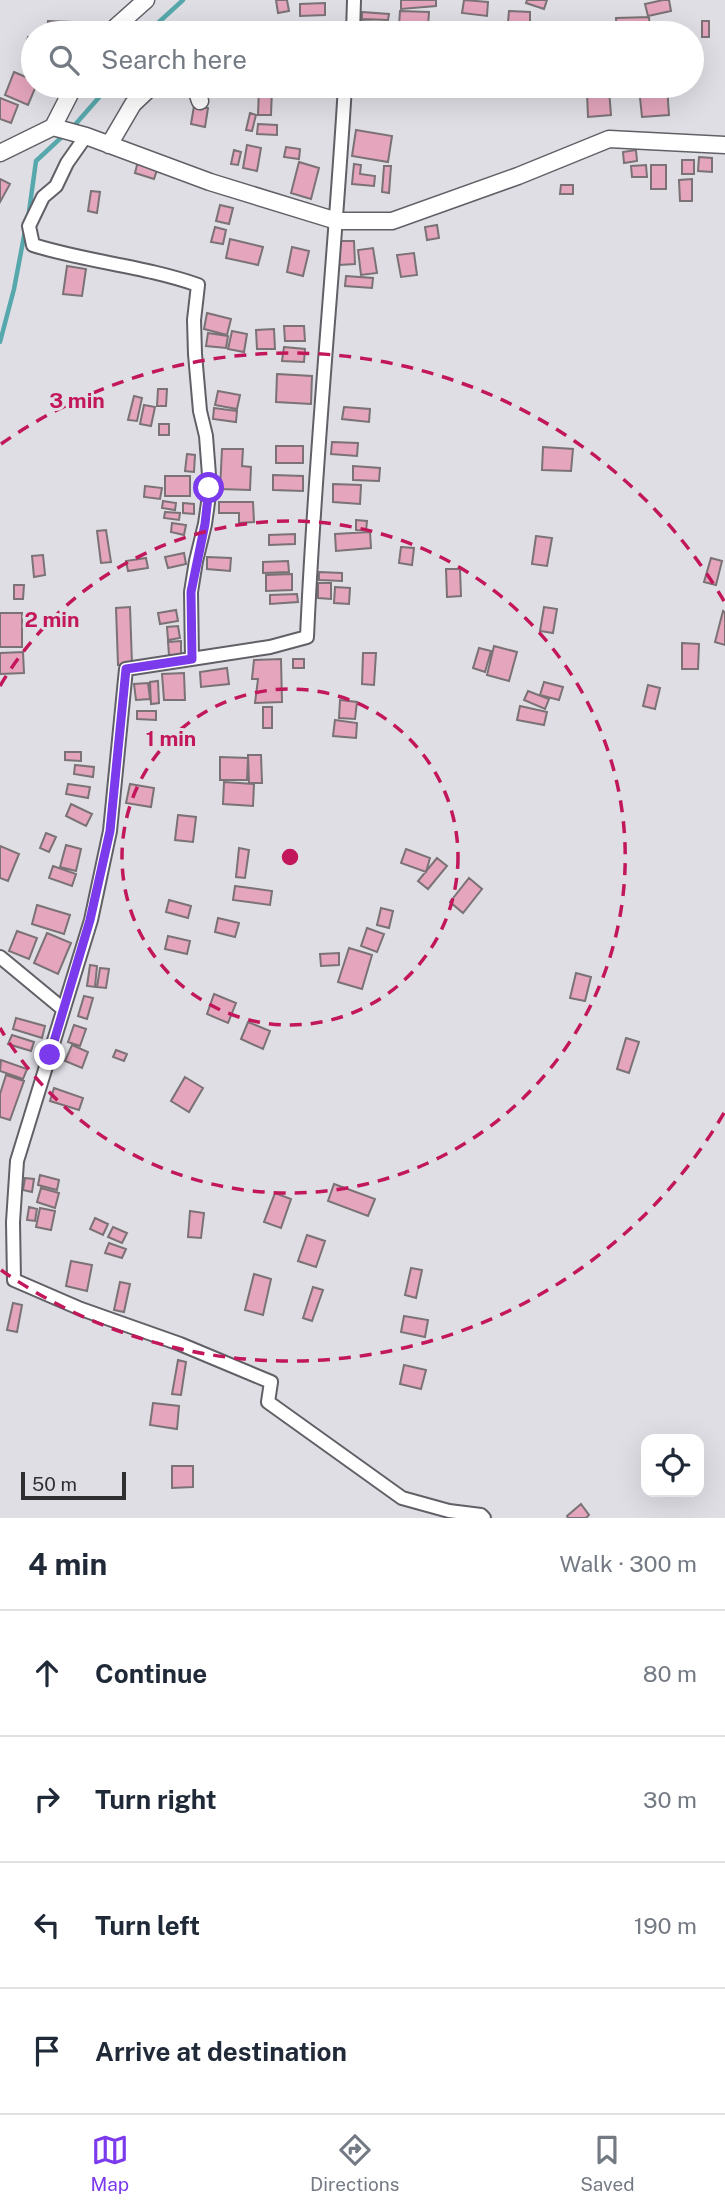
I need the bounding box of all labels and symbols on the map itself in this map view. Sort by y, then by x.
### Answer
text: 3 min [49,388,105,413]
route start [193,472,224,503]
text: 2 min [24,607,80,632]
text: 1 min [146,726,196,751]
centre of rings [278,845,302,869]
route end [34,1039,65,1070]
scale bar [21,1469,126,1501]

